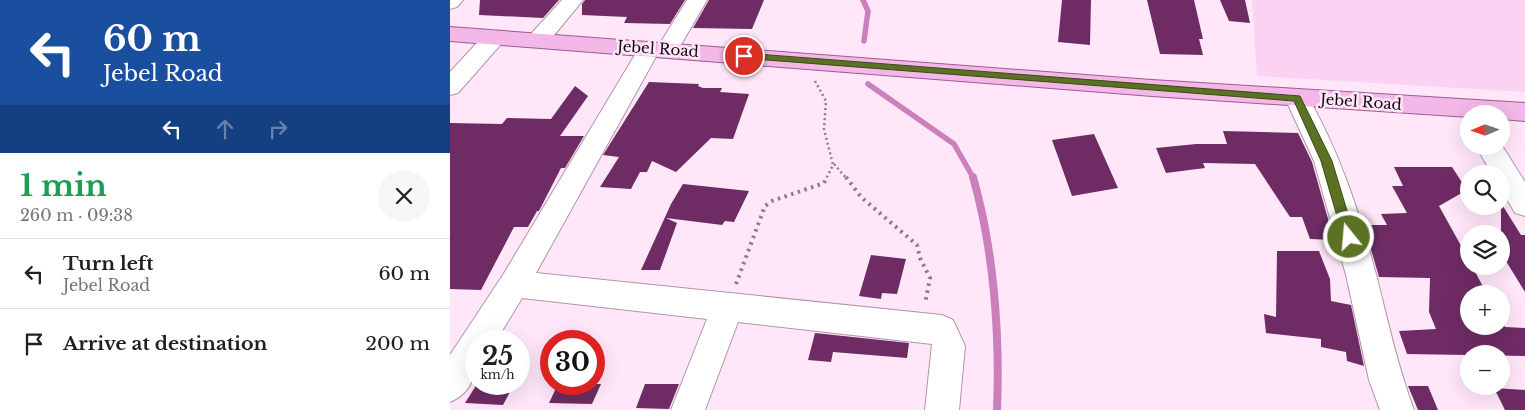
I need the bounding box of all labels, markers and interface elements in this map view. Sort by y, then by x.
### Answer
text: 60 m [103,17,201,60]
icon: left [20,20,85,85]
pin [723,35,765,77]
street label: Jebel Road [615,36,699,61]
icon: arrive [730,42,758,70]
text: Jebel Road [103,60,223,87]
street label: Jebel Road [1318,89,1402,114]
north arrow [1460,105,1510,155]
map controls [1460,105,1510,395]
icon: left [158,115,186,143]
icon: ahead [211,115,239,143]
icon: right [264,115,292,143]
button: search [1460,165,1510,215]
text: 1 min [20,167,107,204]
button: close [378,170,430,222]
text: 260 m · 09:38 [20,205,133,225]
position arrow [1322,210,1374,262]
button: layers [1460,225,1510,275]
text: Turn left [63,252,154,275]
icon: left [20,260,48,288]
text: 60 m [378,262,430,285]
text: Jebel Road [63,275,150,295]
button: + [1460,285,1510,335]
icon: arrive [20,330,48,358]
speed limit sign: 30 [540,330,605,395]
text: Arrive at destination [63,332,267,355]
text: 200 m [365,332,430,355]
text: 25 [482,341,513,372]
button: − [1460,345,1510,395]
text: km/h [480,367,515,382]

